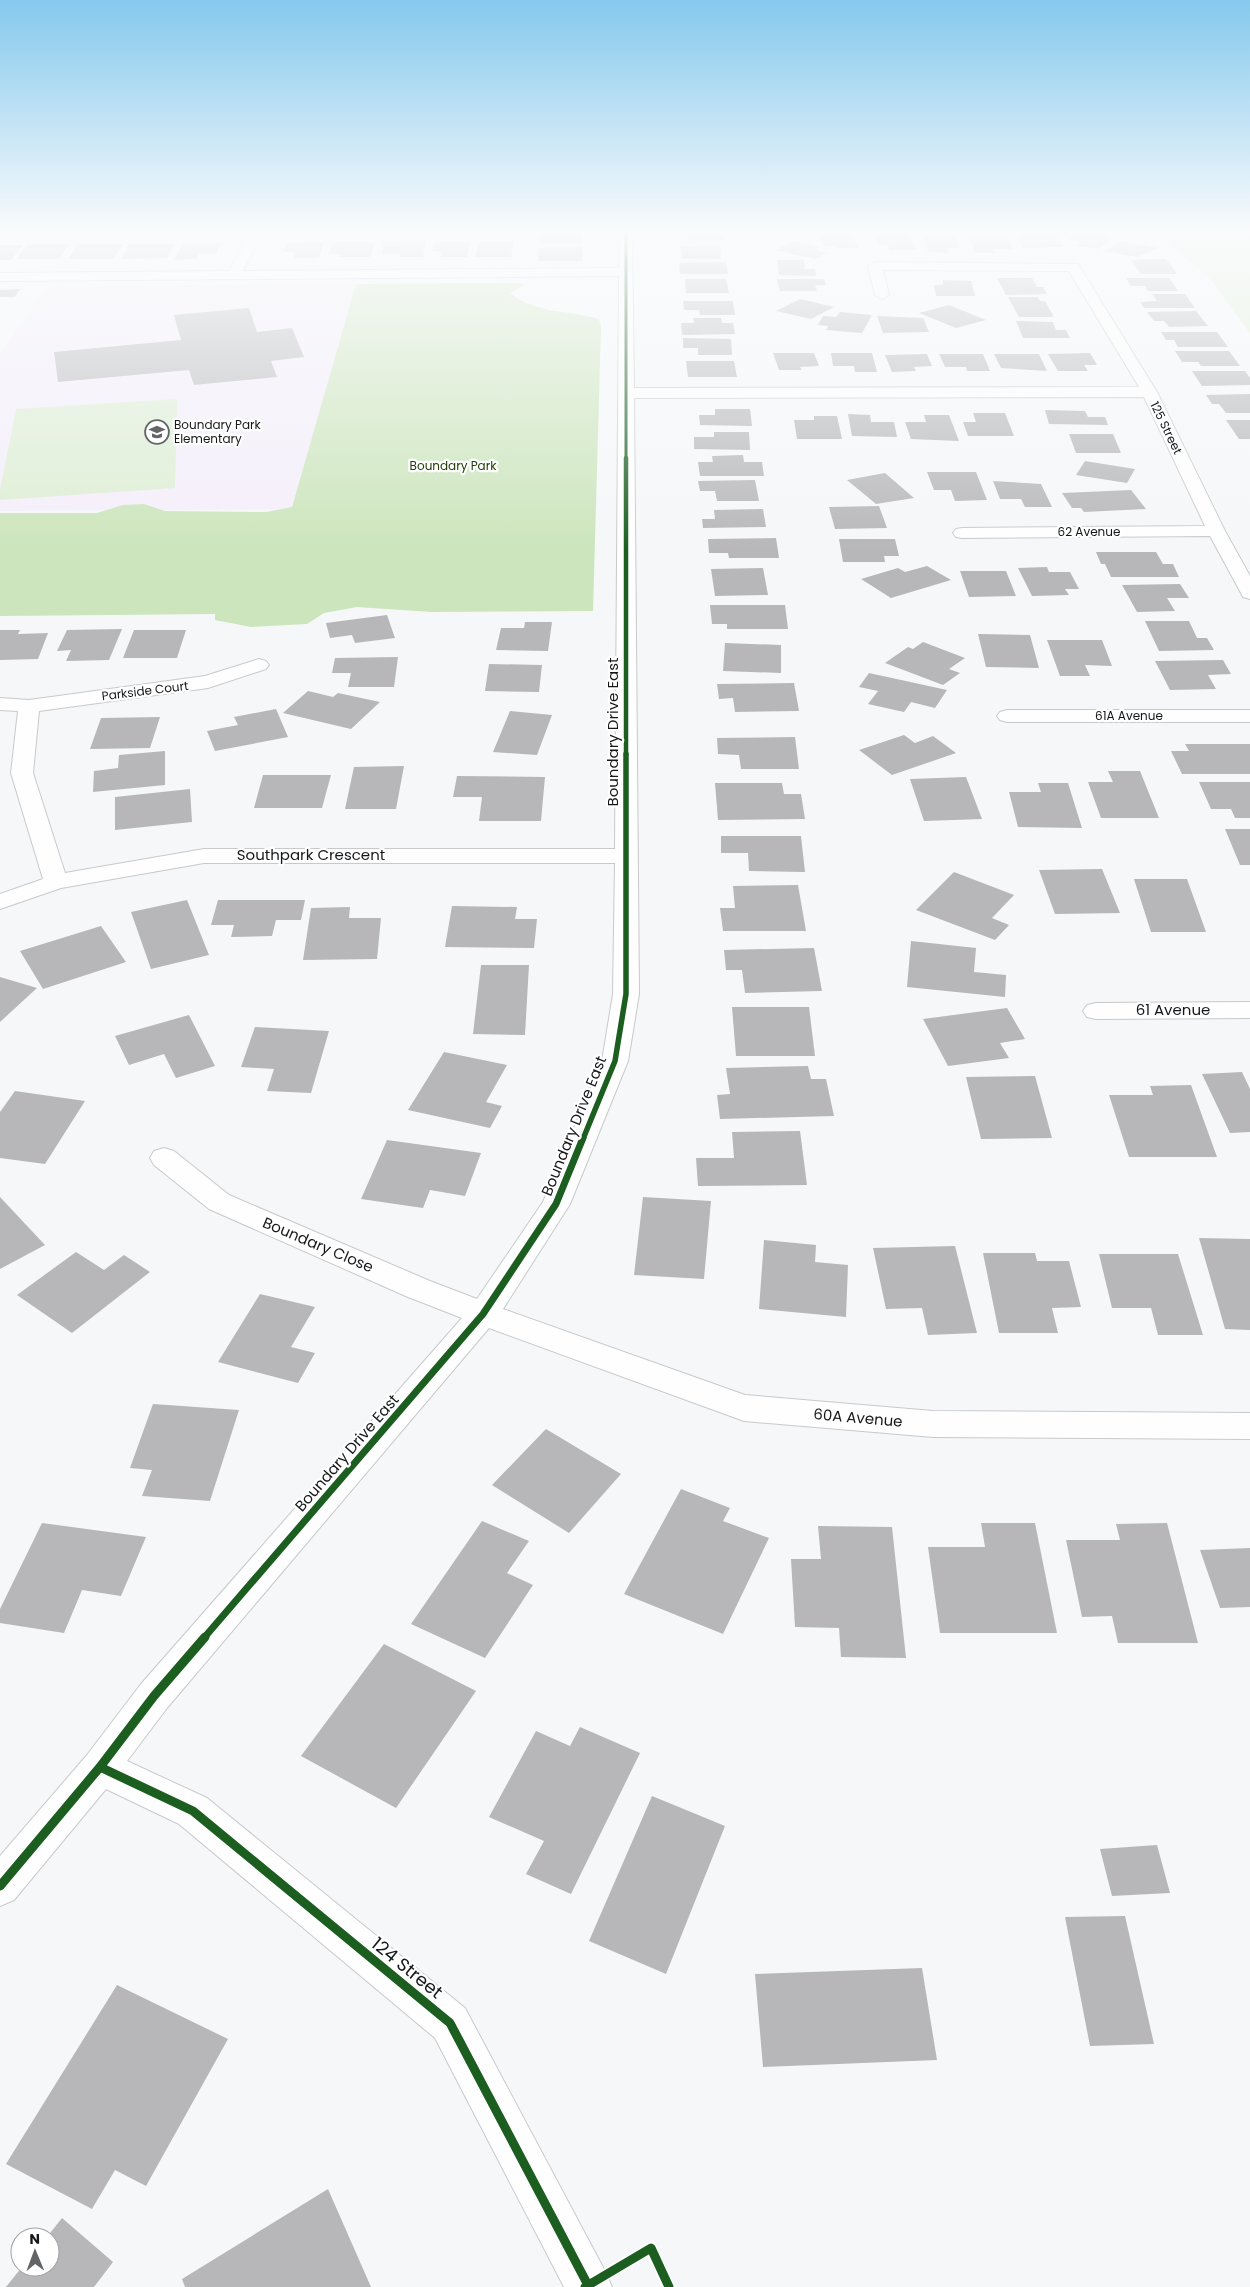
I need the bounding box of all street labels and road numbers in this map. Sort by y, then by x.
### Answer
street label: 125 Street [1146,399,1187,457]
street label: 62 Avenue [1058,523,1120,540]
street label: Boundary Drive East [602,657,623,807]
street label: Parkside Court [101,677,189,704]
street label: 61A Avenue [1095,707,1163,724]
street label: Southpark Crescent [237,844,385,865]
street label: 61 Avenue [1136,999,1210,1020]
street label: Boundary Drive East [536,1053,611,1199]
street label: Boundary Close [260,1212,377,1277]
street label: Boundary Drive East [290,1390,403,1516]
street label: 60A Avenue [813,1403,903,1432]
street label: 124 Street [366,1931,448,2004]

